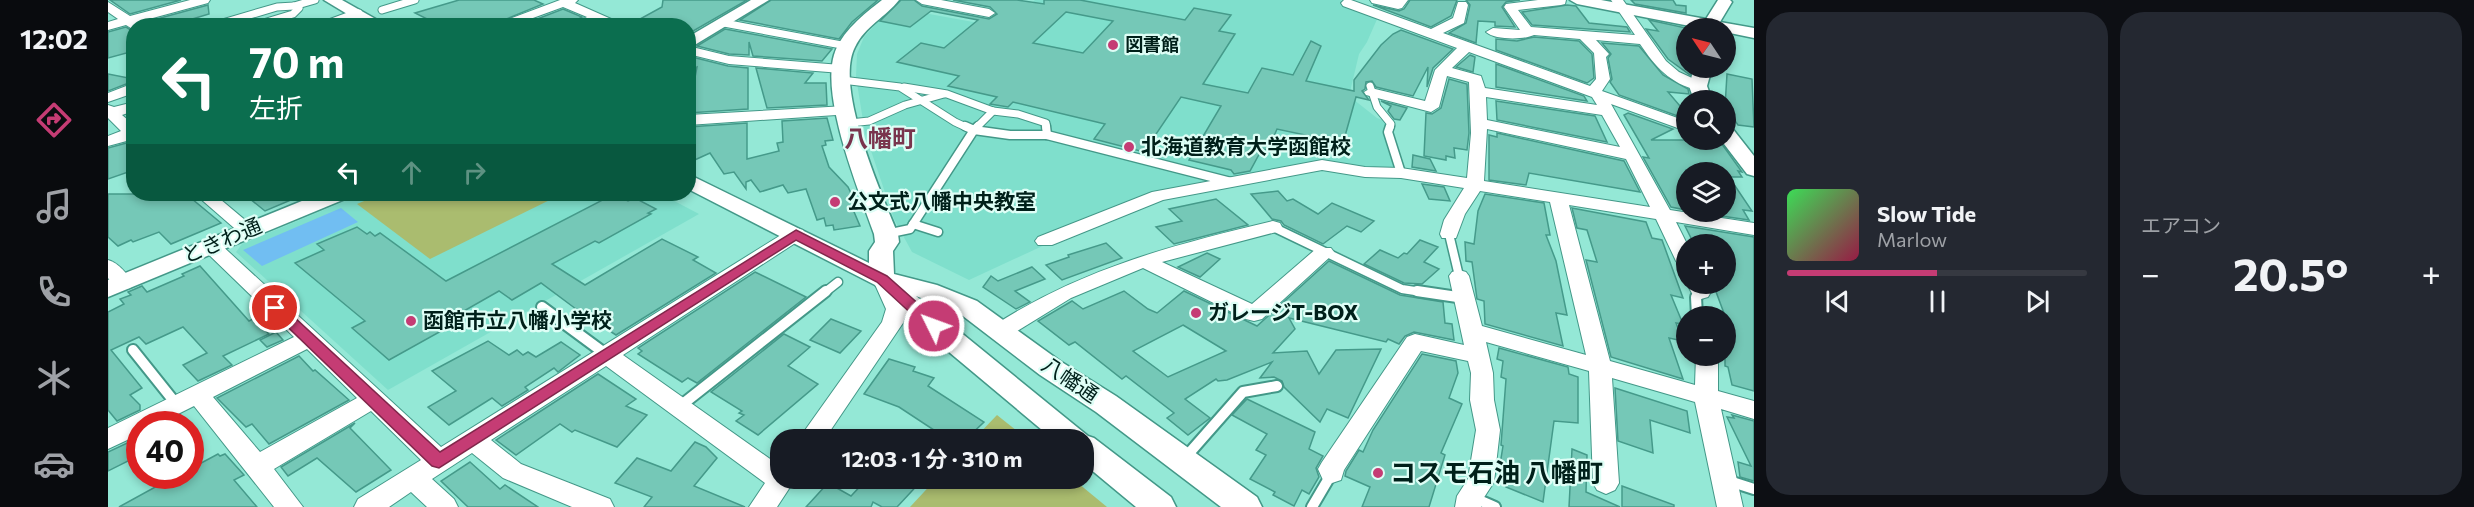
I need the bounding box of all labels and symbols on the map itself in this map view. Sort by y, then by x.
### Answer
north arrow [1676,18,1736,78]
place label: 図書館 [1125,33,1179,55]
marker: 図書館 [1106,38,1120,52]
district label: 八幡町 [844,123,916,152]
place label: 北海道教育大学函館校 [1141,133,1351,158]
marker: 北海道教育大学函館校 [1122,140,1136,154]
place label: 公文式八幡中央教室 [847,188,1036,213]
marker: 公文式八幡中央教室 [828,195,842,209]
street label: ときわ通 [178,212,265,268]
pin [249,282,300,333]
position arrow [902,294,966,358]
place label: ガレージT-BOX [1208,299,1358,324]
marker: ガレージT-BOX [1189,306,1203,320]
place label: 函館市立八幡小学校 [423,307,612,332]
marker: 函館市立八幡小学校 [404,314,418,328]
street label: 八幡通 [1038,351,1104,407]
speed limit sign: 40 [126,411,204,489]
place label: コスモ石油 八幡町 [1390,456,1603,487]
marker: コスモ石油 八幡町 [1371,466,1385,480]

